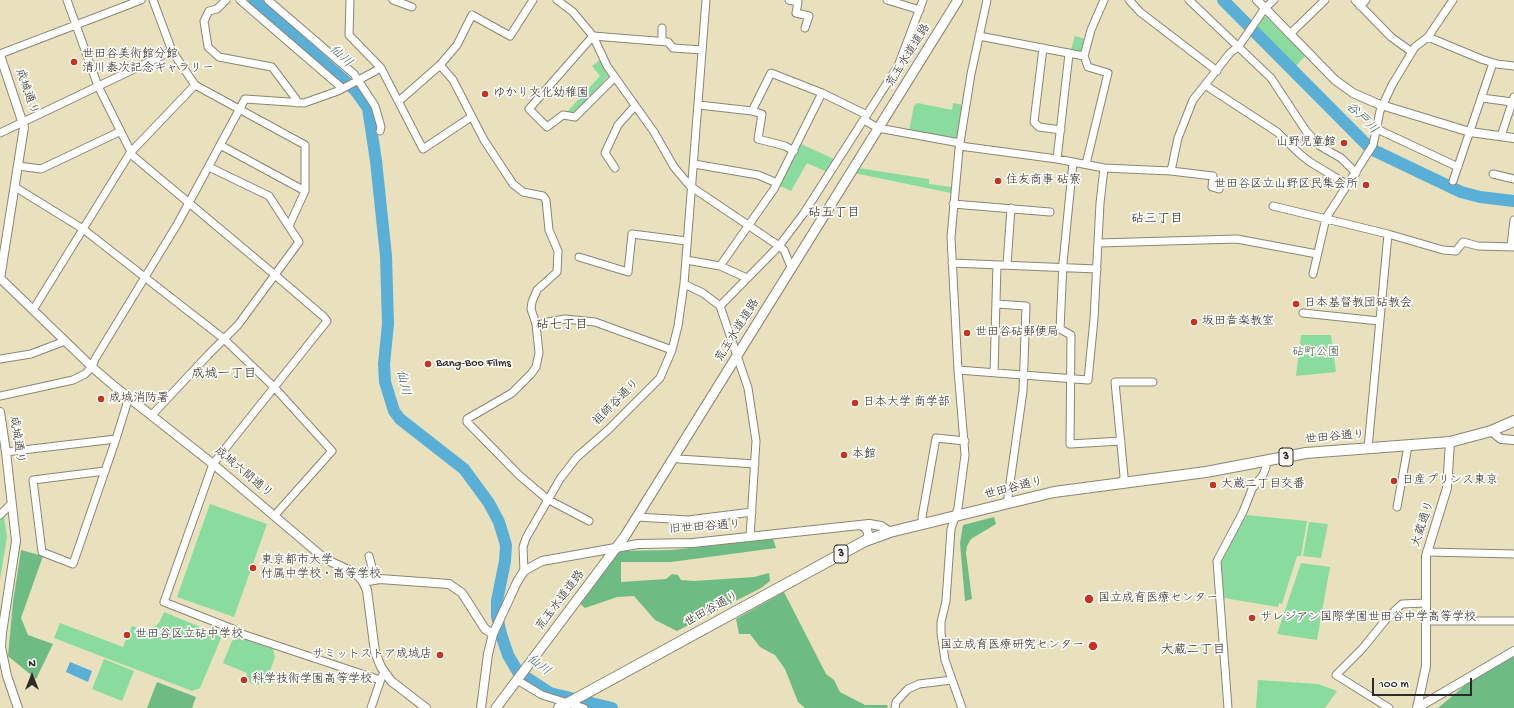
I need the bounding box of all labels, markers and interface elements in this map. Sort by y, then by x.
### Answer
street label: 荒玉水道道路 [884,22,934,90]
water label: 仙川 [325,43,355,71]
place label: 世田谷美術館分館 清川泰次記念ギャラリー [82,48,214,76]
marker: 世田谷美術館分館 清川泰次記念ギャラリー [69,57,79,67]
street label: 成城通り [11,67,41,117]
place label: ゆかり文化幼稚園 [493,87,589,101]
marker: ゆかり文化幼稚園 [480,89,490,99]
water label: 谷戸川 [1342,100,1380,138]
place label: 山野児童館 [1276,136,1336,150]
marker: 山野児童館 [1339,138,1349,148]
place label: 住友商事 砧寮 [1006,174,1081,188]
marker: 住友商事 砧寮 [993,176,1003,186]
place label: 世田谷区立山野区民集会所 [1214,178,1358,192]
marker: 世田谷区立山野区民集会所 [1361,180,1371,190]
district label: 砧五丁目 [808,206,860,222]
district label: 砧三丁目 [1131,212,1183,228]
street label: 荒玉水道道路 [713,297,763,365]
place label: 日本基督教団砧教会 [1304,297,1412,311]
marker: 日本基督教団砧教会 [1291,299,1301,309]
place label: 坂田音楽教室 [1202,315,1274,329]
marker: 坂田音楽教室 [1189,317,1199,327]
district label: 砧七丁目 [536,318,588,334]
place label: 世田谷砧郵便局 [975,326,1059,340]
marker: 世田谷砧郵便局 [962,328,972,338]
park label: 砧町公園 [1292,346,1340,360]
place label: Bang-Boo Films [436,357,511,371]
marker: Bang-Boo Films [423,359,433,369]
district label: 成城一丁目 [192,367,256,383]
water label: 仙川 [391,369,413,397]
street label: 祖師谷通り [591,377,643,429]
place label: 成城消防署 [109,392,169,406]
marker: 成城消防署 [96,394,106,404]
place label: 日本大学 商学部 [863,396,950,410]
marker: 日本大学 商学部 [850,398,860,408]
street label: 成城通り [6,415,26,465]
street label: 世田谷通り [1304,428,1366,448]
street label: 成城六間通り [211,444,275,502]
place label: 本館 [852,448,876,462]
road number: 3 [1279,448,1293,466]
marker: 本館 [839,450,849,460]
place label: 日産プリンス東京 [1402,474,1498,488]
street label: 世田谷通り [983,475,1045,503]
marker: 日産プリンス東京 [1389,476,1399,486]
place label: 大蔵二丁目交番 [1221,478,1305,492]
marker: 大蔵二丁目交番 [1208,480,1218,490]
street label: 大蔵通り [1410,499,1438,549]
street label: 旧世田谷通り [669,518,741,538]
road number: 3 [834,545,848,563]
place label: 東京都市大学 付属中学校・高等学校 [261,554,381,582]
marker: 東京都市大学 付属中学校・高等学校 [248,563,258,573]
street label: 荒玉水道道路 [534,568,588,634]
street label: 世田谷通り [682,589,742,631]
place label: 国立成育医療センター [1098,592,1218,606]
marker: 国立成育医療センター [1083,593,1095,605]
place label: サレジアン国際学園世田谷中学高等学校 [1260,611,1476,625]
marker: サレジアン国際学園世田谷中学高等学校 [1247,613,1257,623]
place label: 世田谷区立砧中学校 [135,628,243,642]
marker: 世田谷区立砧中学校 [122,630,132,640]
place label: 国立成育医療研究センター [940,639,1084,653]
marker: 国立成育医療研究センター [1087,640,1099,652]
district label: 大蔵二丁目 [1161,643,1225,659]
place label: サミットストア成城店 [312,648,432,662]
marker: サミットストア成城店 [435,650,445,660]
water label: 仙川 [523,652,553,680]
north arrow [12,656,52,696]
text: N [28,658,36,670]
scale bar [1374,670,1474,696]
place label: 科学技術学園高等学校 [252,673,372,687]
marker: 科学技術学園高等学校 [239,675,249,685]
text: 100 m [1379,678,1409,692]

